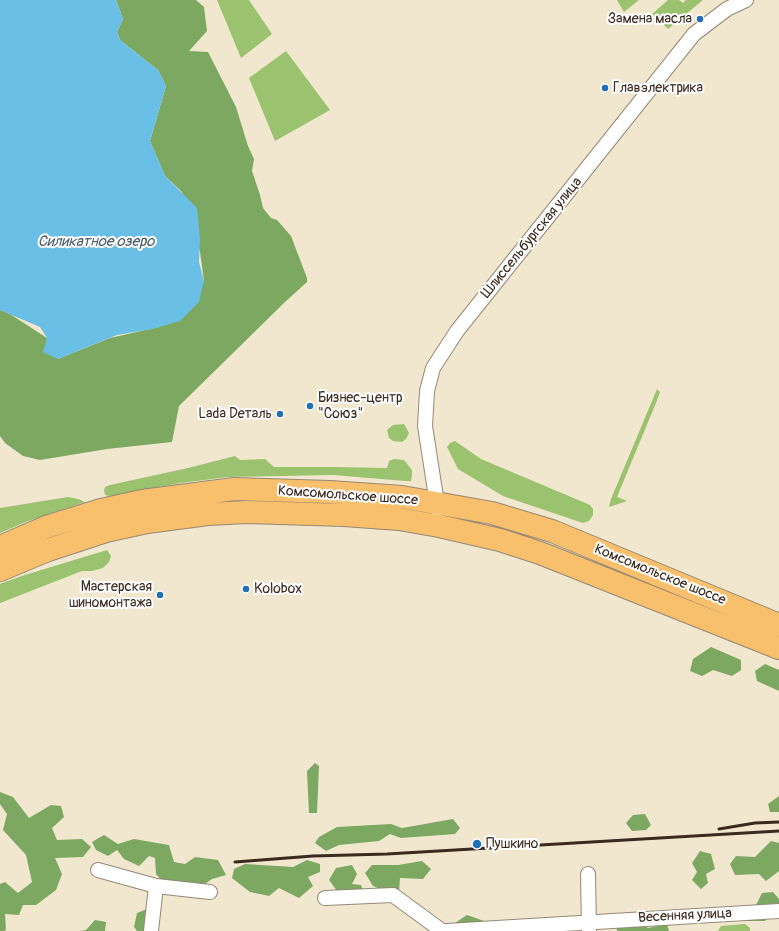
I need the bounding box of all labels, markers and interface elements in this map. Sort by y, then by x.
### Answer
place label: Замена масла [608,11,692,27]
marker: Замена масла [695,14,705,24]
place label: Главэлектрика [613,80,703,96]
marker: Главэлектрика [600,83,610,93]
street label: Шлиссельбургская улица [478,174,586,302]
water label: Силикатное озеро [38,233,154,251]
place label: Бизнес-центр "Союз" [318,390,403,422]
marker: Бизнес-центр "Союз" [305,401,315,411]
place label: Lada Dеталь [198,406,272,422]
marker: Lada Dеталь [275,409,285,419]
street label: Комсомольское шоссе [277,483,419,509]
street label: Комсомольское шоссе [592,541,728,609]
place label: Мастерская шиномонтажа [69,579,152,612]
place label: Kolobox [254,581,302,597]
marker: Kolobox [241,584,251,594]
marker: Мастерская шиномонтажа [155,590,165,600]
place label: Пушкино [486,836,538,852]
marker: Пушкино [471,838,483,850]
street label: Весенняя улица [638,905,732,927]

